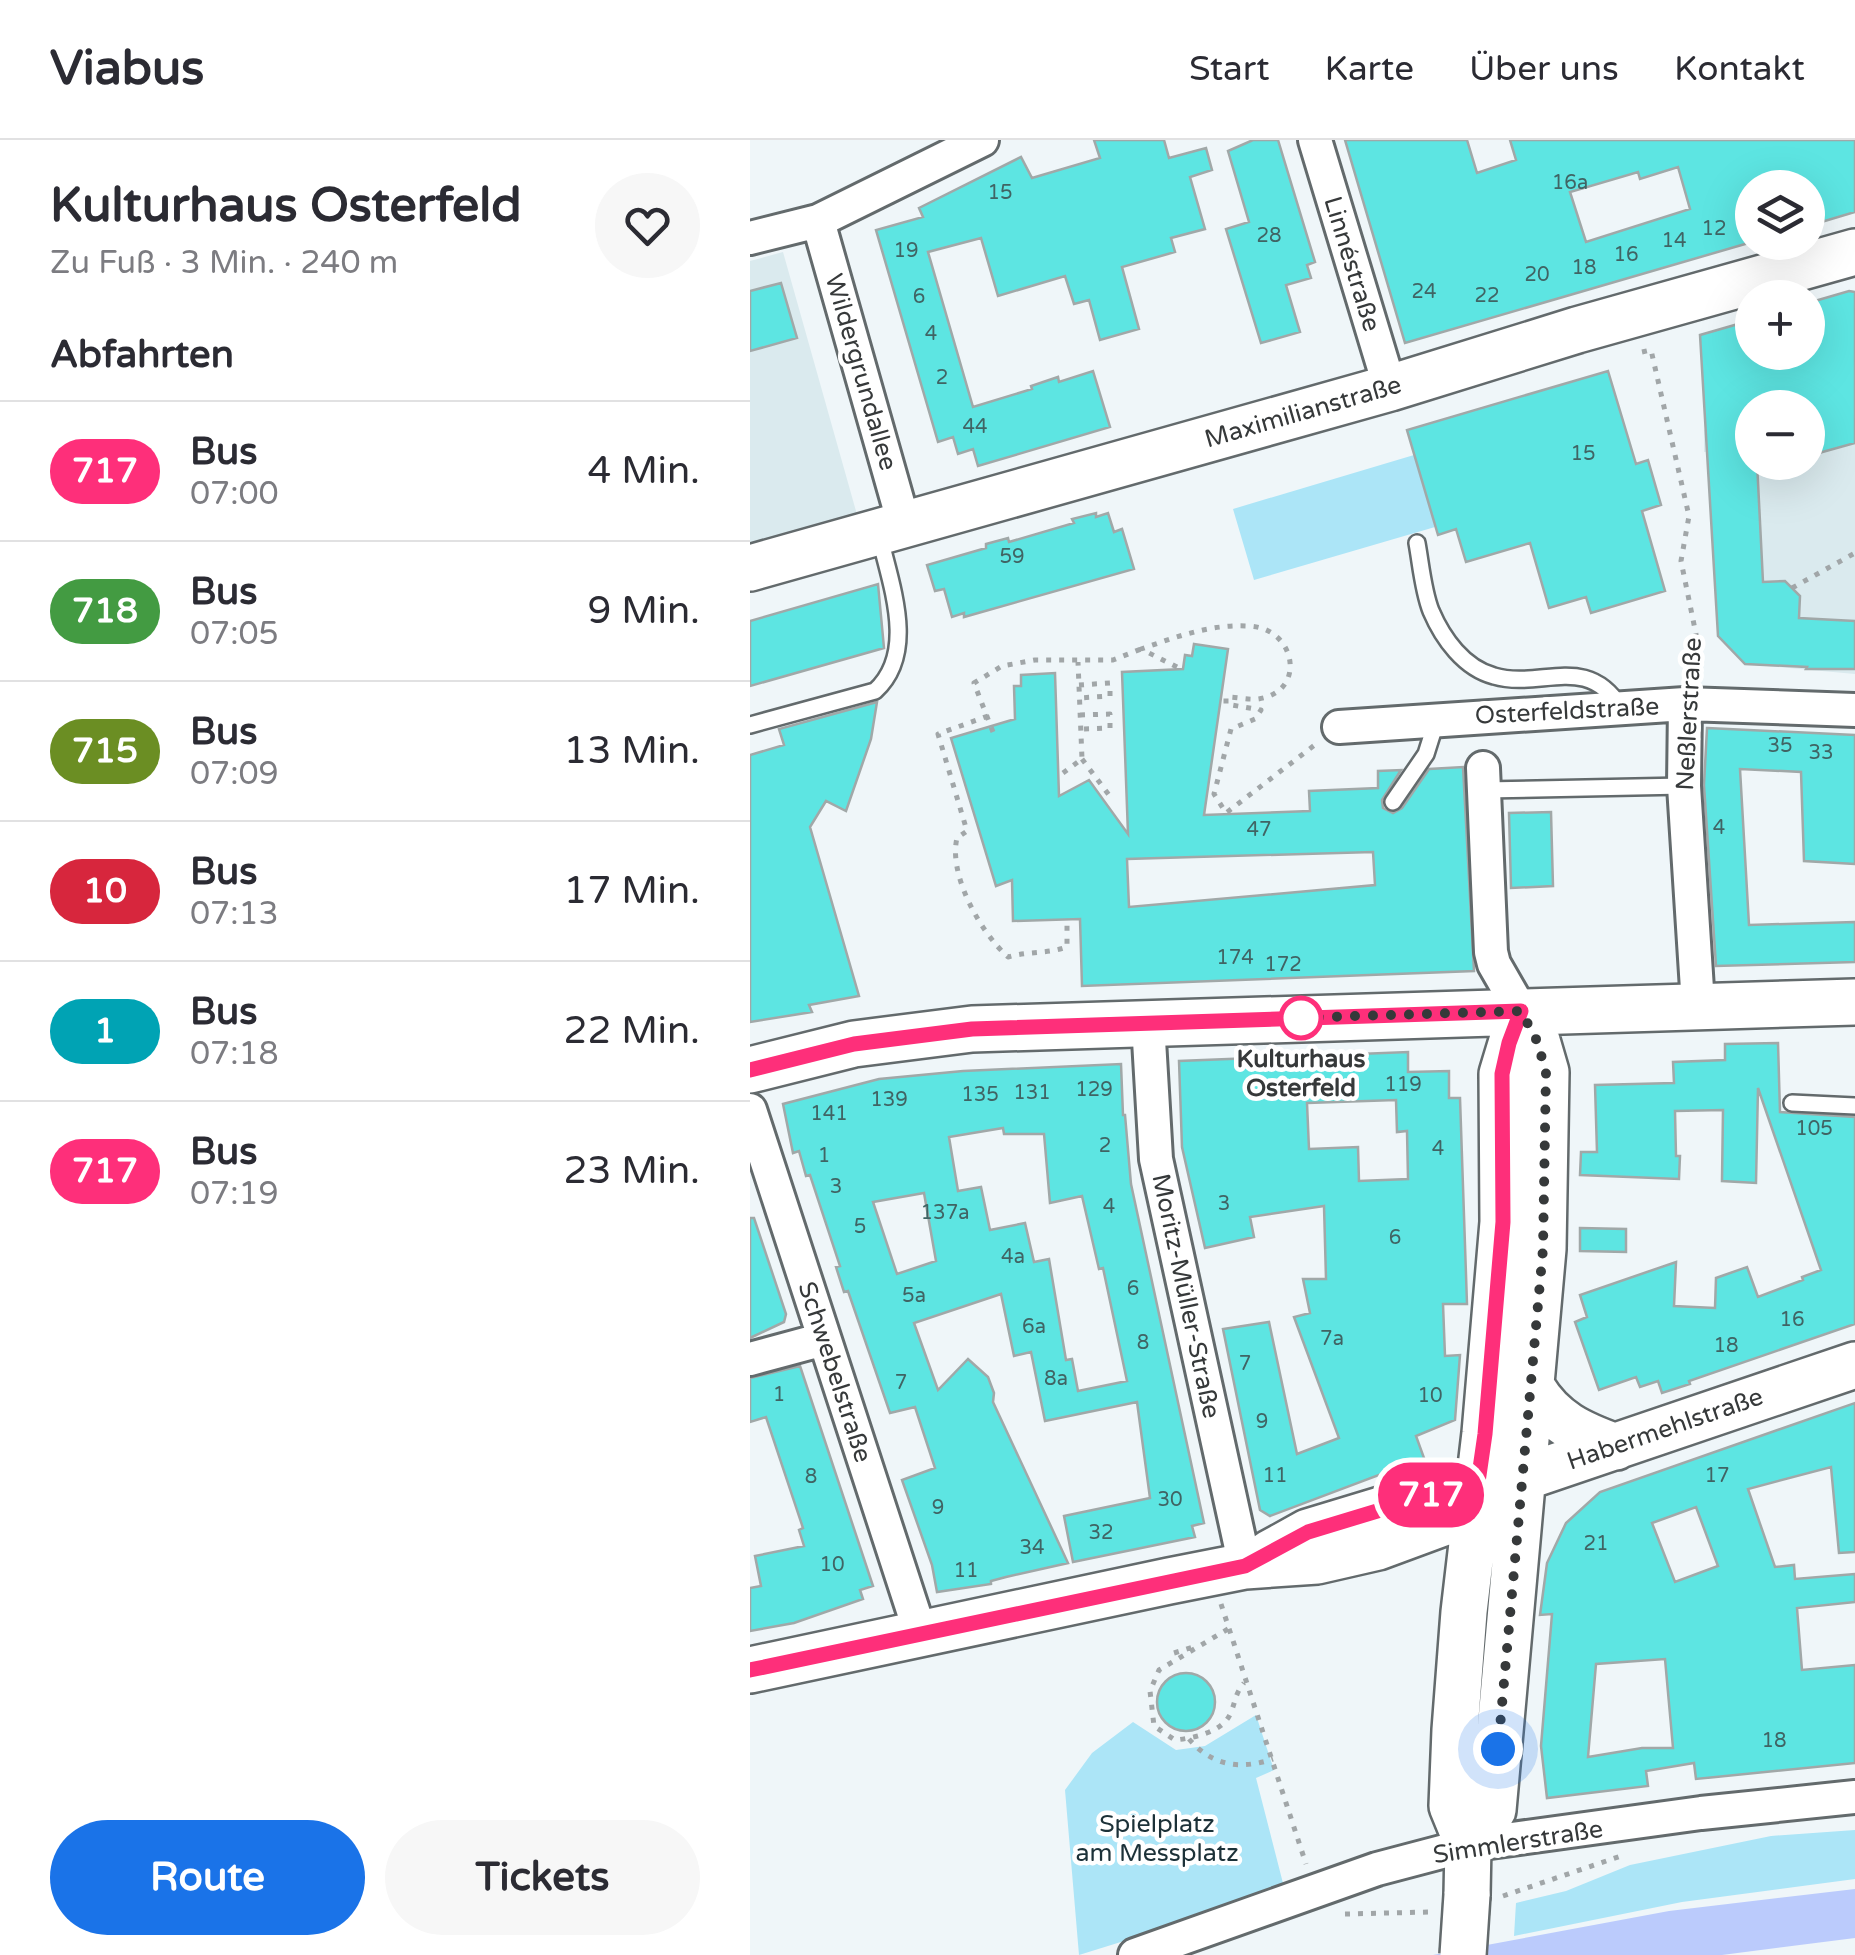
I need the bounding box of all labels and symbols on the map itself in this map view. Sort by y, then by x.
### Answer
house number: 16a [1552,171,1588,195]
house number: 15 [987,181,1013,205]
street label: Linnéstraße [1317,193,1387,335]
house number: 12 [1701,217,1727,241]
house number: 28 [1256,224,1282,248]
house number: 14 [1661,229,1687,253]
house number: 19 [893,239,919,263]
house number: 16 [1613,243,1639,267]
house number: 18 [1571,256,1597,280]
house number: 20 [1524,263,1550,287]
street label: Wildergrundallee [819,270,903,474]
house number: 24 [1411,280,1437,304]
house number: 22 [1474,284,1500,308]
house number: 6 [913,285,925,309]
house number: 4 [925,322,937,346]
house number: 2 [936,366,948,390]
street label: Maximilianstraße [1201,370,1405,454]
house number: 44 [962,415,988,439]
house number: 15 [1570,442,1596,466]
house number: 59 [999,545,1025,569]
street label: Neßlerstraße [1670,637,1708,791]
street label: Osterfeldstraße [1474,691,1660,731]
house number: 35 [1767,734,1793,758]
house number: 33 [1808,741,1834,765]
house number: 4 [1713,816,1725,840]
house number: 47 [1246,818,1272,842]
house number: 174 [1216,946,1254,970]
house number: 172 [1264,953,1302,977]
marker: Kulturhaus Osterfeld [1280,997,1322,1039]
place label: Kulturhaus Osterfeld [1237,1044,1365,1103]
house number: 119 [1384,1073,1422,1097]
house number: 129 [1075,1078,1113,1102]
house number: 131 [1013,1081,1051,1105]
house number: 135 [961,1083,999,1107]
house number: 139 [870,1088,908,1112]
house number: 141 [810,1102,848,1126]
house number: 105 [1795,1117,1833,1141]
house number: 2 [1099,1134,1111,1158]
house number: 4 [1432,1137,1444,1161]
house number: 1 [818,1144,830,1168]
street label: Moritz-Müller-Straße [1145,1171,1227,1421]
house number: 3 [830,1175,842,1199]
house number: 3 [1218,1192,1230,1216]
house number: 4 [1103,1195,1115,1219]
house number: 137a [921,1201,969,1225]
house number: 5 [854,1215,866,1239]
house number: 6 [1389,1226,1401,1250]
house number: 4a [1001,1245,1025,1269]
house number: 6 [1127,1277,1139,1301]
street label: Schwebelstraße [792,1278,878,1466]
house number: 5a [902,1284,926,1308]
house number: 16 [1779,1308,1805,1332]
house number: 6a [1022,1315,1046,1339]
house number: 7a [1320,1327,1344,1351]
house number: 8 [1137,1331,1149,1355]
house number: 18 [1713,1334,1739,1358]
house number: 7 [1239,1352,1251,1376]
house number: 8a [1044,1367,1068,1391]
house number: 7 [895,1371,907,1395]
street label: Habermehlstraße [1563,1381,1767,1477]
house number: 1 [773,1383,785,1407]
house number: 10 [1417,1384,1443,1408]
house number: 9 [1256,1410,1268,1434]
line badge: 717 [1374,1462,1488,1528]
house number: 11 [1262,1464,1288,1488]
house number: 17 [1704,1464,1730,1488]
house number: 8 [805,1465,817,1489]
house number: 30 [1157,1488,1183,1512]
house number: 9 [932,1496,944,1520]
house number: 32 [1088,1521,1114,1545]
house number: 21 [1583,1532,1609,1556]
house number: 34 [1019,1536,1045,1560]
house number: 10 [819,1553,845,1577]
house number: 11 [953,1559,979,1583]
your location [1473,1724,1523,1774]
house number: 18 [1761,1729,1787,1753]
park label: Spielplatz am Messplatz [1075,1809,1239,1868]
street label: Simmlerstraße [1431,1814,1605,1870]

